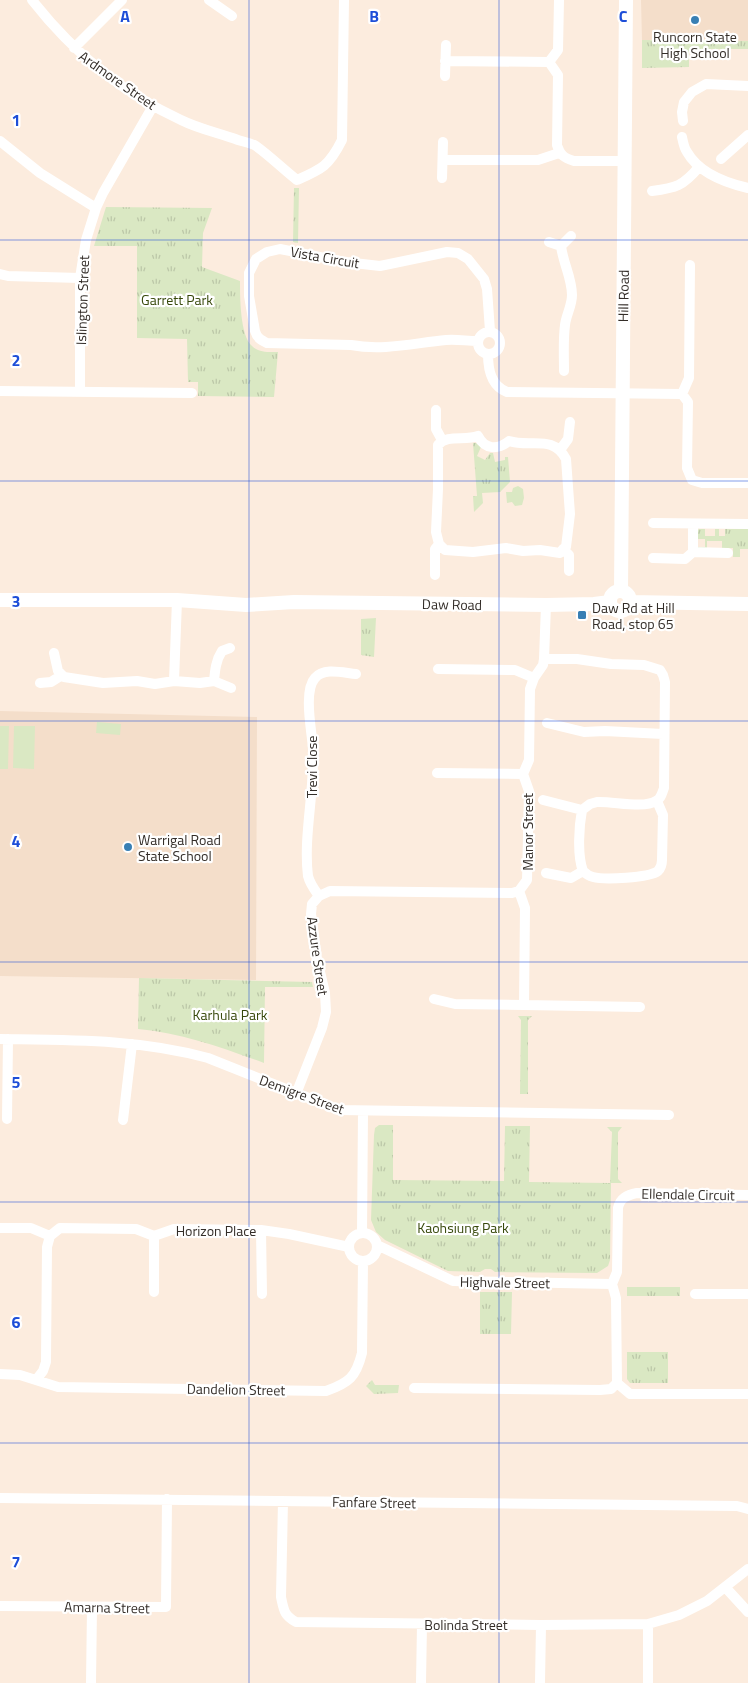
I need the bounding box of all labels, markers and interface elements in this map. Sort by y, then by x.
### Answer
text: A [120,4,130,28]
text: B [369,4,379,28]
text: C [619,4,628,28]
marker: Runcorn State High School [689,14,701,26]
place label: Runcorn State High School [653,26,737,63]
street label: Ardmore Street [75,45,161,115]
text: 1 [12,108,20,132]
street label: Vista Circuit [289,241,361,273]
street label: Islington Street [70,255,94,345]
street label: Hill Road [612,270,634,322]
park label: Garrett Park [141,289,213,310]
text: 2 [12,348,20,372]
text: 3 [12,589,20,613]
street label: Daw Road [422,593,482,615]
place label: Daw Rd at Hill Road, stop 65 [592,597,675,634]
marker: Daw Rd at Hill Road, stop 65 [576,609,588,621]
street label: Trevi Close [301,736,322,798]
street label: Manor Street [517,793,538,871]
text: 4 [12,829,21,853]
place label: Warrigal Road State School [138,829,221,866]
marker: Warrigal Road State School [122,841,134,853]
street label: Azzure Street [302,915,334,997]
park label: Karhula Park [193,1004,268,1025]
street label: Demigre Street [257,1069,347,1119]
text: 5 [12,1070,21,1094]
street label: Ellendale Circuit [641,1183,735,1205]
park label: Kaohsiung Park [417,1217,509,1238]
street label: Horizon Place [176,1220,256,1241]
street label: Highvale Street [460,1271,550,1293]
text: 6 [12,1310,21,1334]
street label: Dandelion Street [187,1378,285,1400]
street label: Fanfare Street [332,1491,416,1513]
text: 7 [12,1550,20,1574]
street label: Amarna Street [64,1596,150,1618]
street label: Bolinda Street [424,1614,508,1635]

